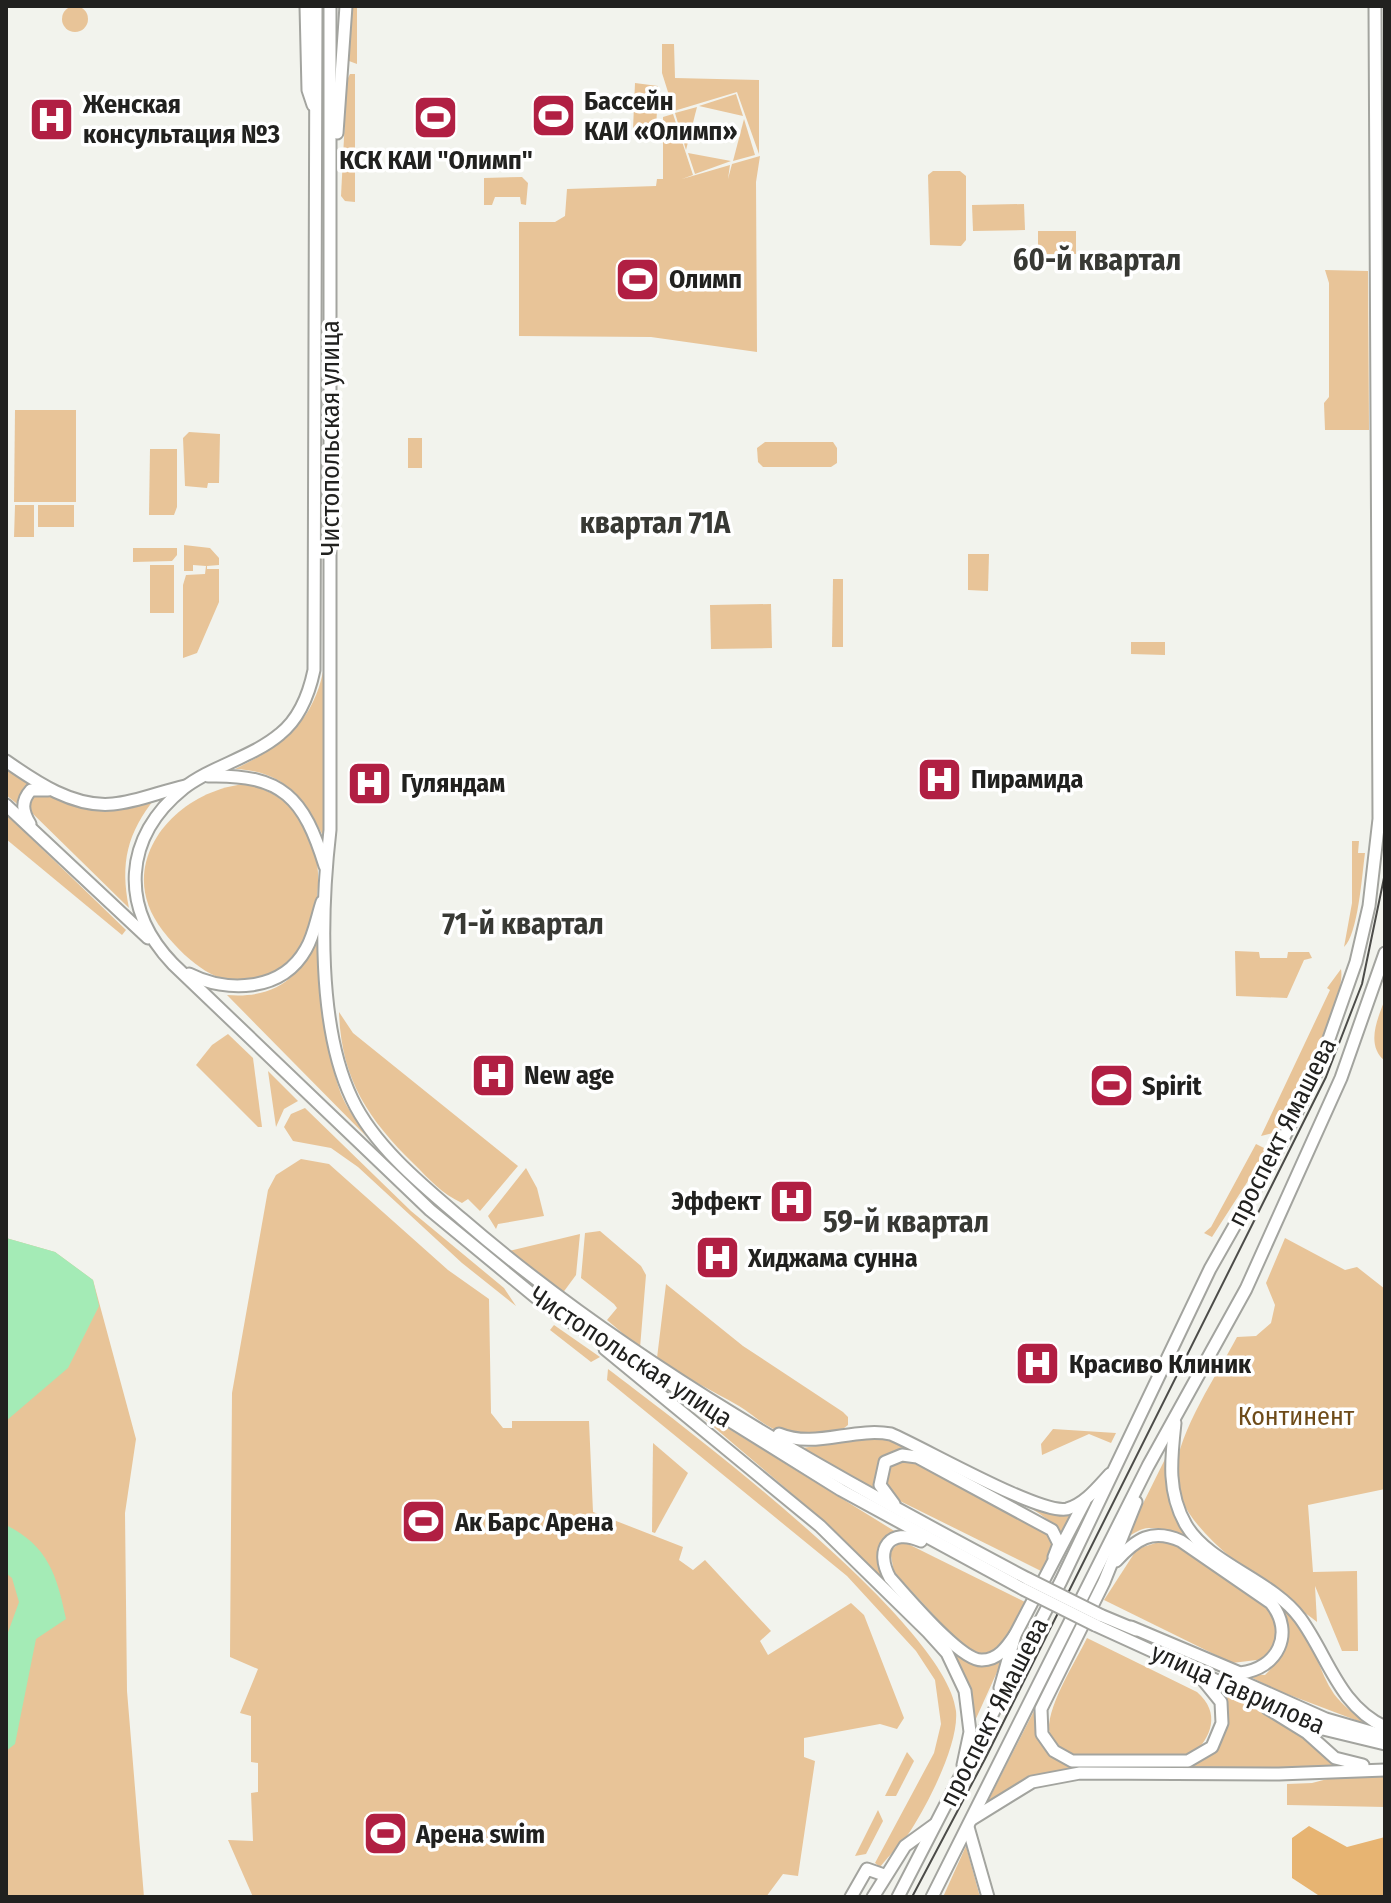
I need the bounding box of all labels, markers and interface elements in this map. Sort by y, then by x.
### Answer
place label: Бассейн КАИ «Олимп» [584,86,738,147]
place label: Женская консультация №3 [82,89,280,150]
sports icon: Бассейн КАИ «Олимп» [529,92,577,140]
sports icon: КСК КАИ "Олимп" [412,93,460,141]
hospital icon: Женская консультация №3 [28,95,76,143]
place label: КСК КАИ "Олимп" [339,145,533,176]
district label: 60-й квартал [1013,242,1181,278]
sports icon: Олимп [614,255,662,303]
place label: Олимп [669,264,742,295]
street label: Чистопольская улица [315,320,346,556]
district label: квартал 71А [580,505,731,541]
hospital icon: Пирамида [916,755,964,803]
hospital icon: Гуляндам [346,759,394,807]
place label: Пирамида [971,764,1083,795]
place label: Гуляндам [401,768,505,799]
district label: 71-й квартал [442,906,604,942]
street label: проспект Ямашева [1221,1032,1343,1232]
hospital icon: New age [469,1051,517,1099]
place label: New age [524,1060,614,1091]
sports icon: Spirit [1087,1062,1135,1110]
place label: Spirit [1142,1071,1203,1102]
hospital icon: Эффект [768,1177,816,1225]
place label: Эффект [671,1186,762,1217]
district label: 59-й квартал [823,1204,989,1240]
hospital icon: Хиджама сунна [693,1234,741,1282]
place label: Хиджама сунна [747,1243,918,1274]
street label: Чистопольская улица [524,1280,738,1434]
hospital icon: Красиво Клиник [1014,1340,1062,1388]
place label: Красиво Клиник [1069,1349,1252,1380]
park label: Континент [1238,1401,1355,1432]
sports icon: Ак Барс Арена [400,1498,448,1546]
place label: Ак Барс Арена [454,1507,614,1538]
street label: проспект Ямашева [933,1612,1055,1812]
street label: улица Гаврилова [1146,1637,1330,1741]
sports icon: Арена swim [361,1810,409,1858]
place label: Арена swim [415,1819,545,1850]

